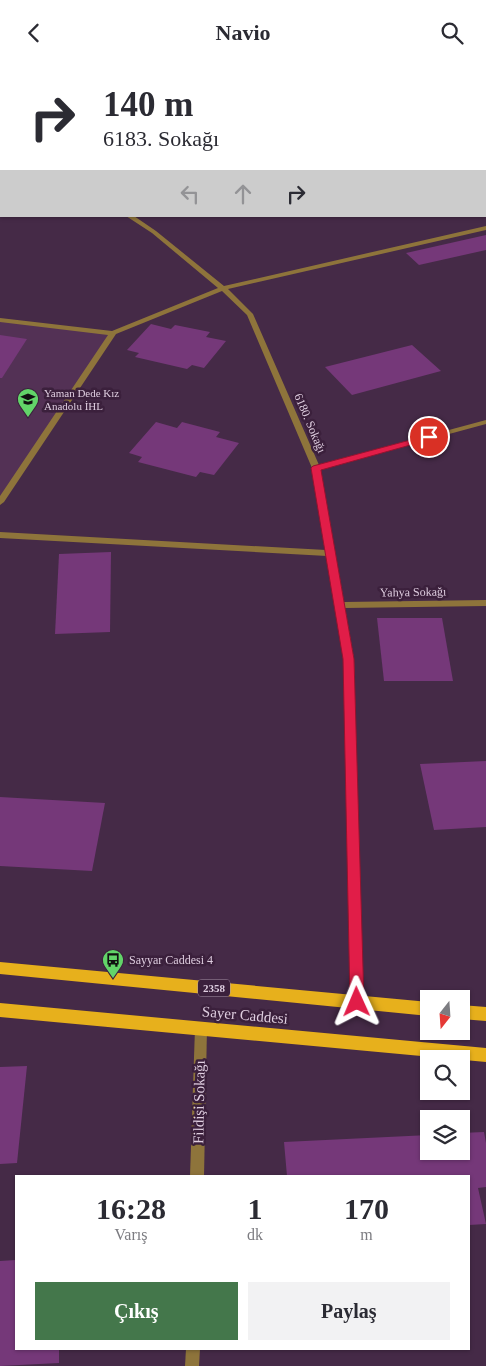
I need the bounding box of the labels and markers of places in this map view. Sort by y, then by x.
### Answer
school or university icon: Yaman Dede Kız Anadolu İHL [16,387,40,418]
place label: Yaman Dede Kız Anadolu İHL [44,387,119,412]
pin [408,416,450,458]
bus stop icon: Sayyar Caddesi 4 [101,948,125,979]
place label: Sayyar Caddesi 4 [129,953,213,967]

